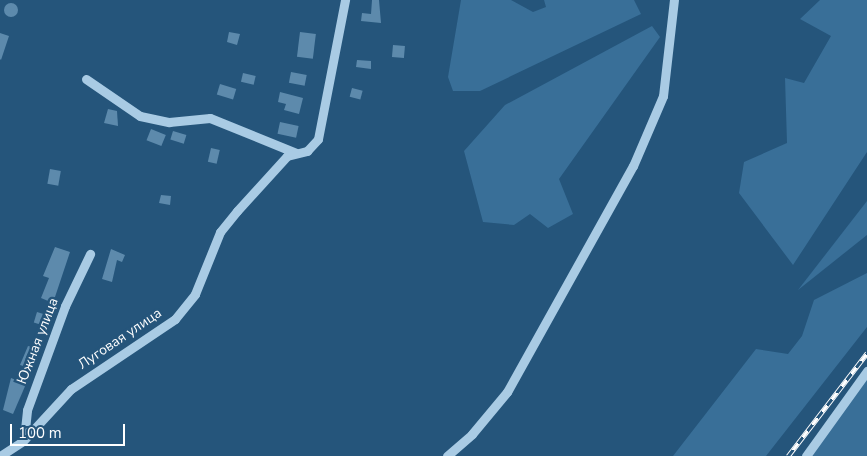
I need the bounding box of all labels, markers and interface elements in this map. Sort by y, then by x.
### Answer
street label: Южная улица [14,295,62,387]
street label: Луговая улица [75,305,165,373]
scale bar [12,414,128,446]
text: 100 m [18,423,62,443]

